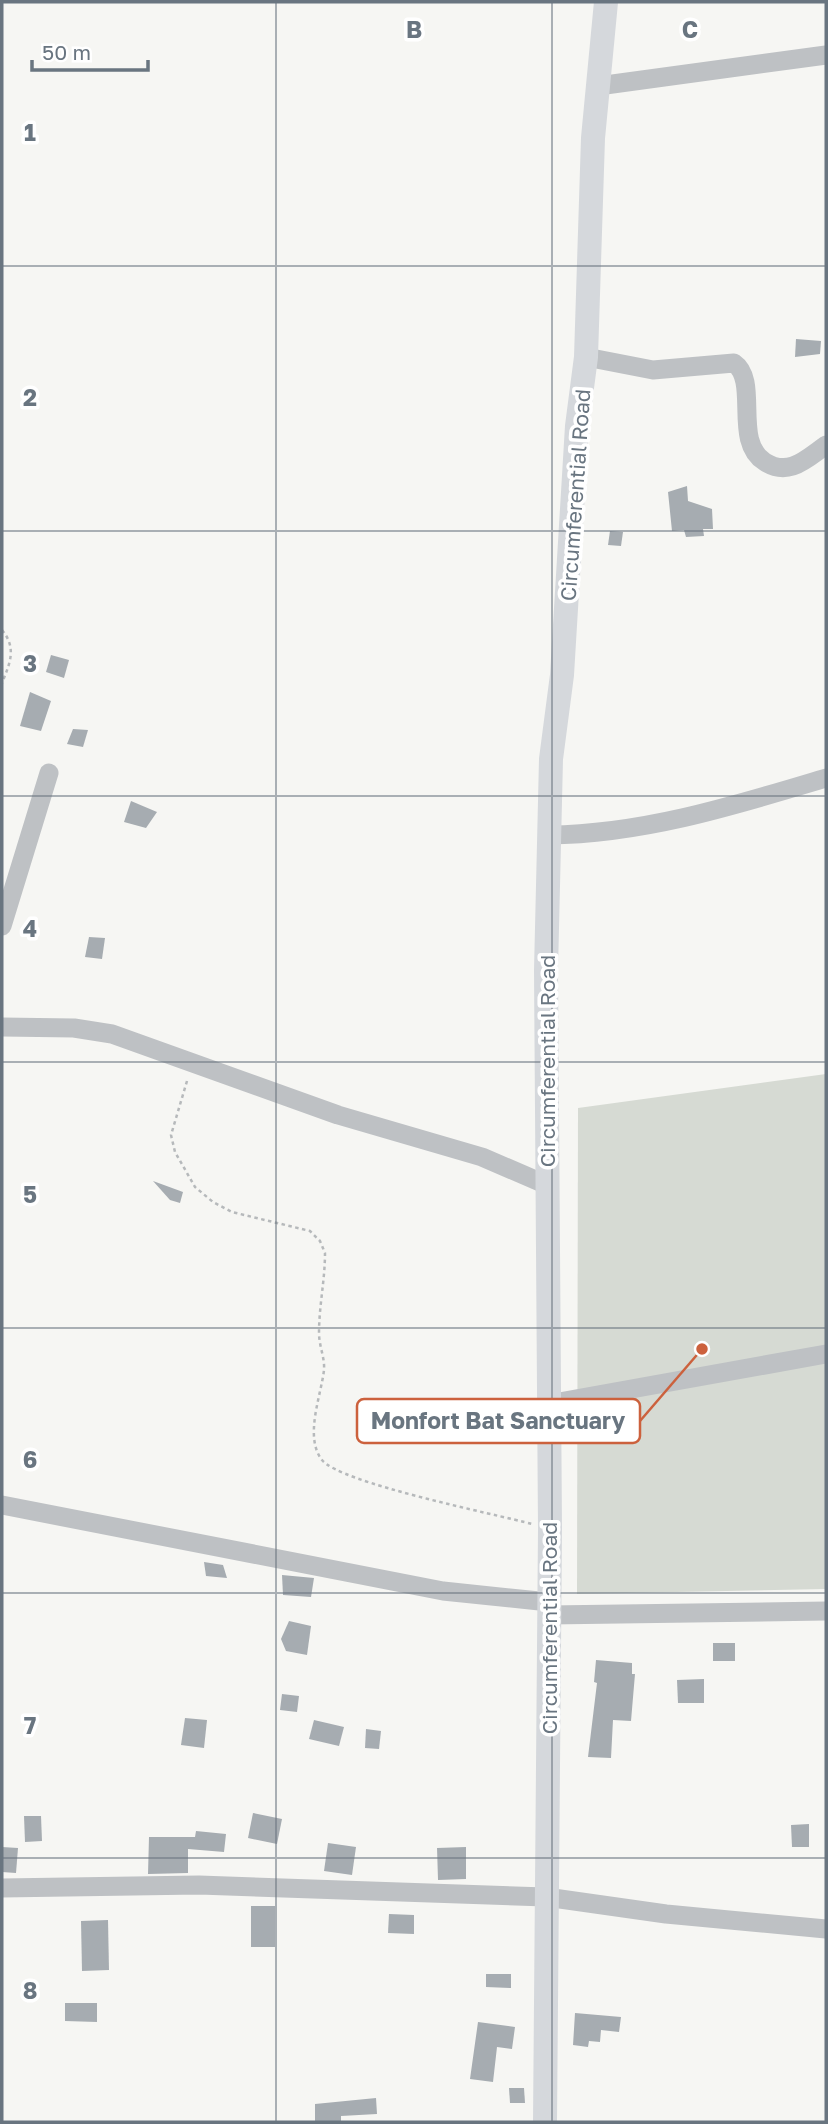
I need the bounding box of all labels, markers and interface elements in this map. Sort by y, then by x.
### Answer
text: B [406,15,422,43]
text: C [682,15,698,43]
scale bar [32,28,147,72]
text: 50 m [42,39,91,65]
text: 1 [24,118,36,146]
text: 2 [23,383,37,411]
street label: Circumferential Road [555,388,595,602]
text: 3 [23,649,37,677]
text: 4 [23,914,37,942]
street label: Circumferential Road [534,955,560,1167]
text: 5 [23,1180,37,1208]
callout: Monfort Bat Sanctuary [357,1399,640,1443]
text: Monfort Bat Sanctuary [371,1406,625,1434]
text: 6 [23,1445,37,1473]
street label: Circumferential Road [536,1522,562,1734]
text: 7 [24,1711,36,1739]
text: 8 [23,1976,37,2004]

